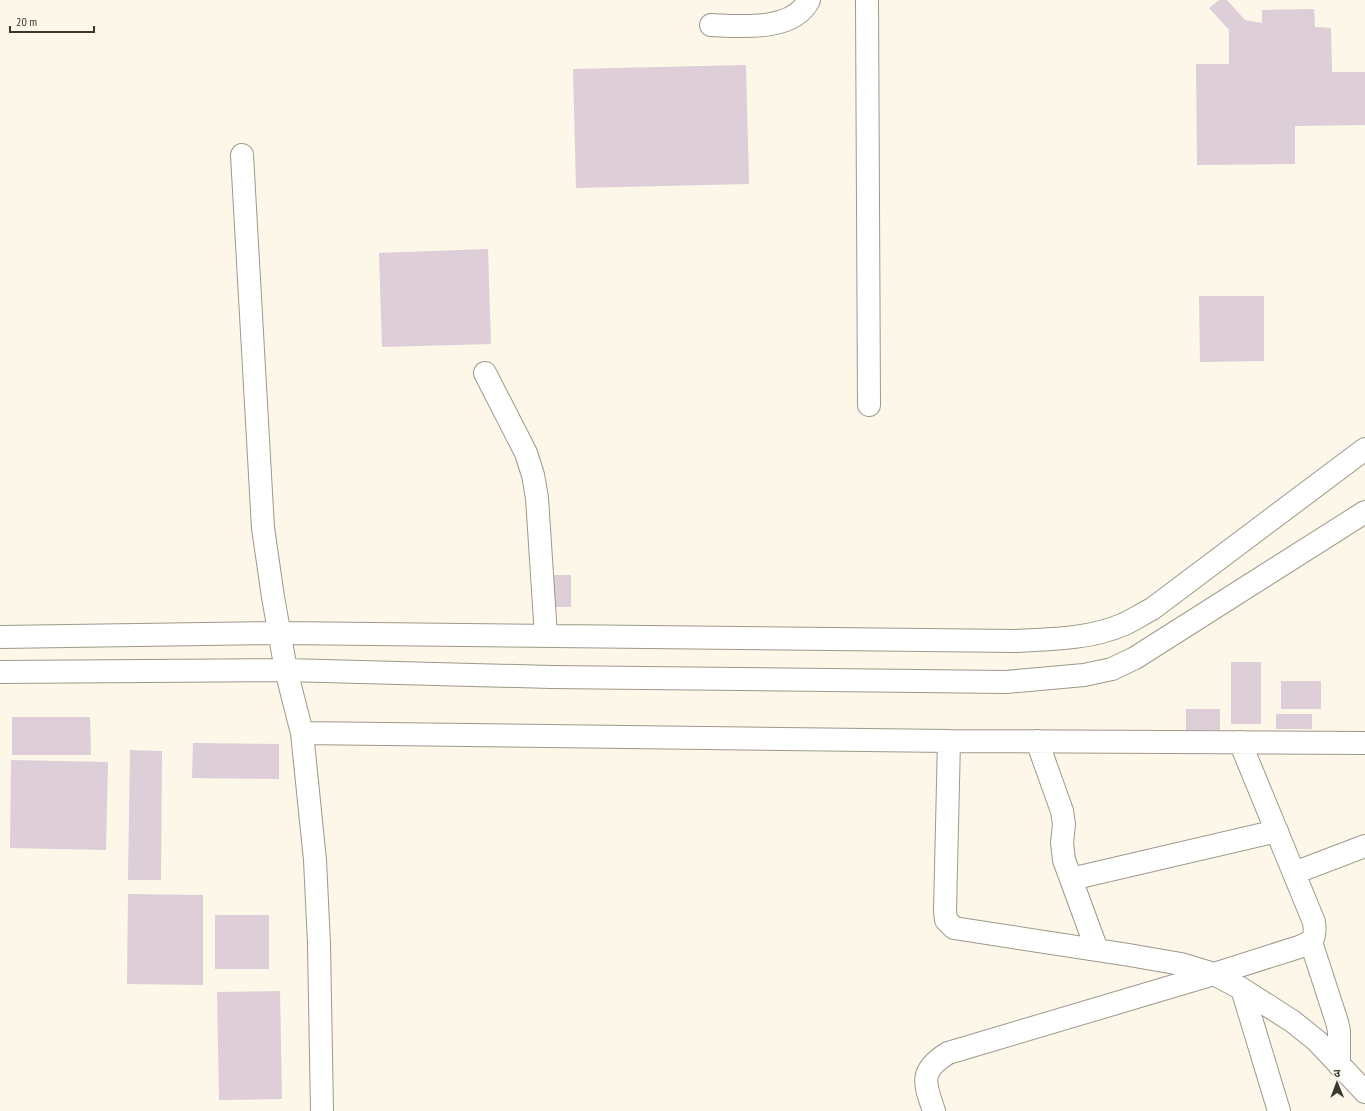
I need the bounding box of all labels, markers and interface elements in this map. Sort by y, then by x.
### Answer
scale bar [10,8,94,34]
text: 20 m [16,14,37,29]
north arrow [1317,1063,1357,1103]
text: उ [1333,1066,1341,1080]

